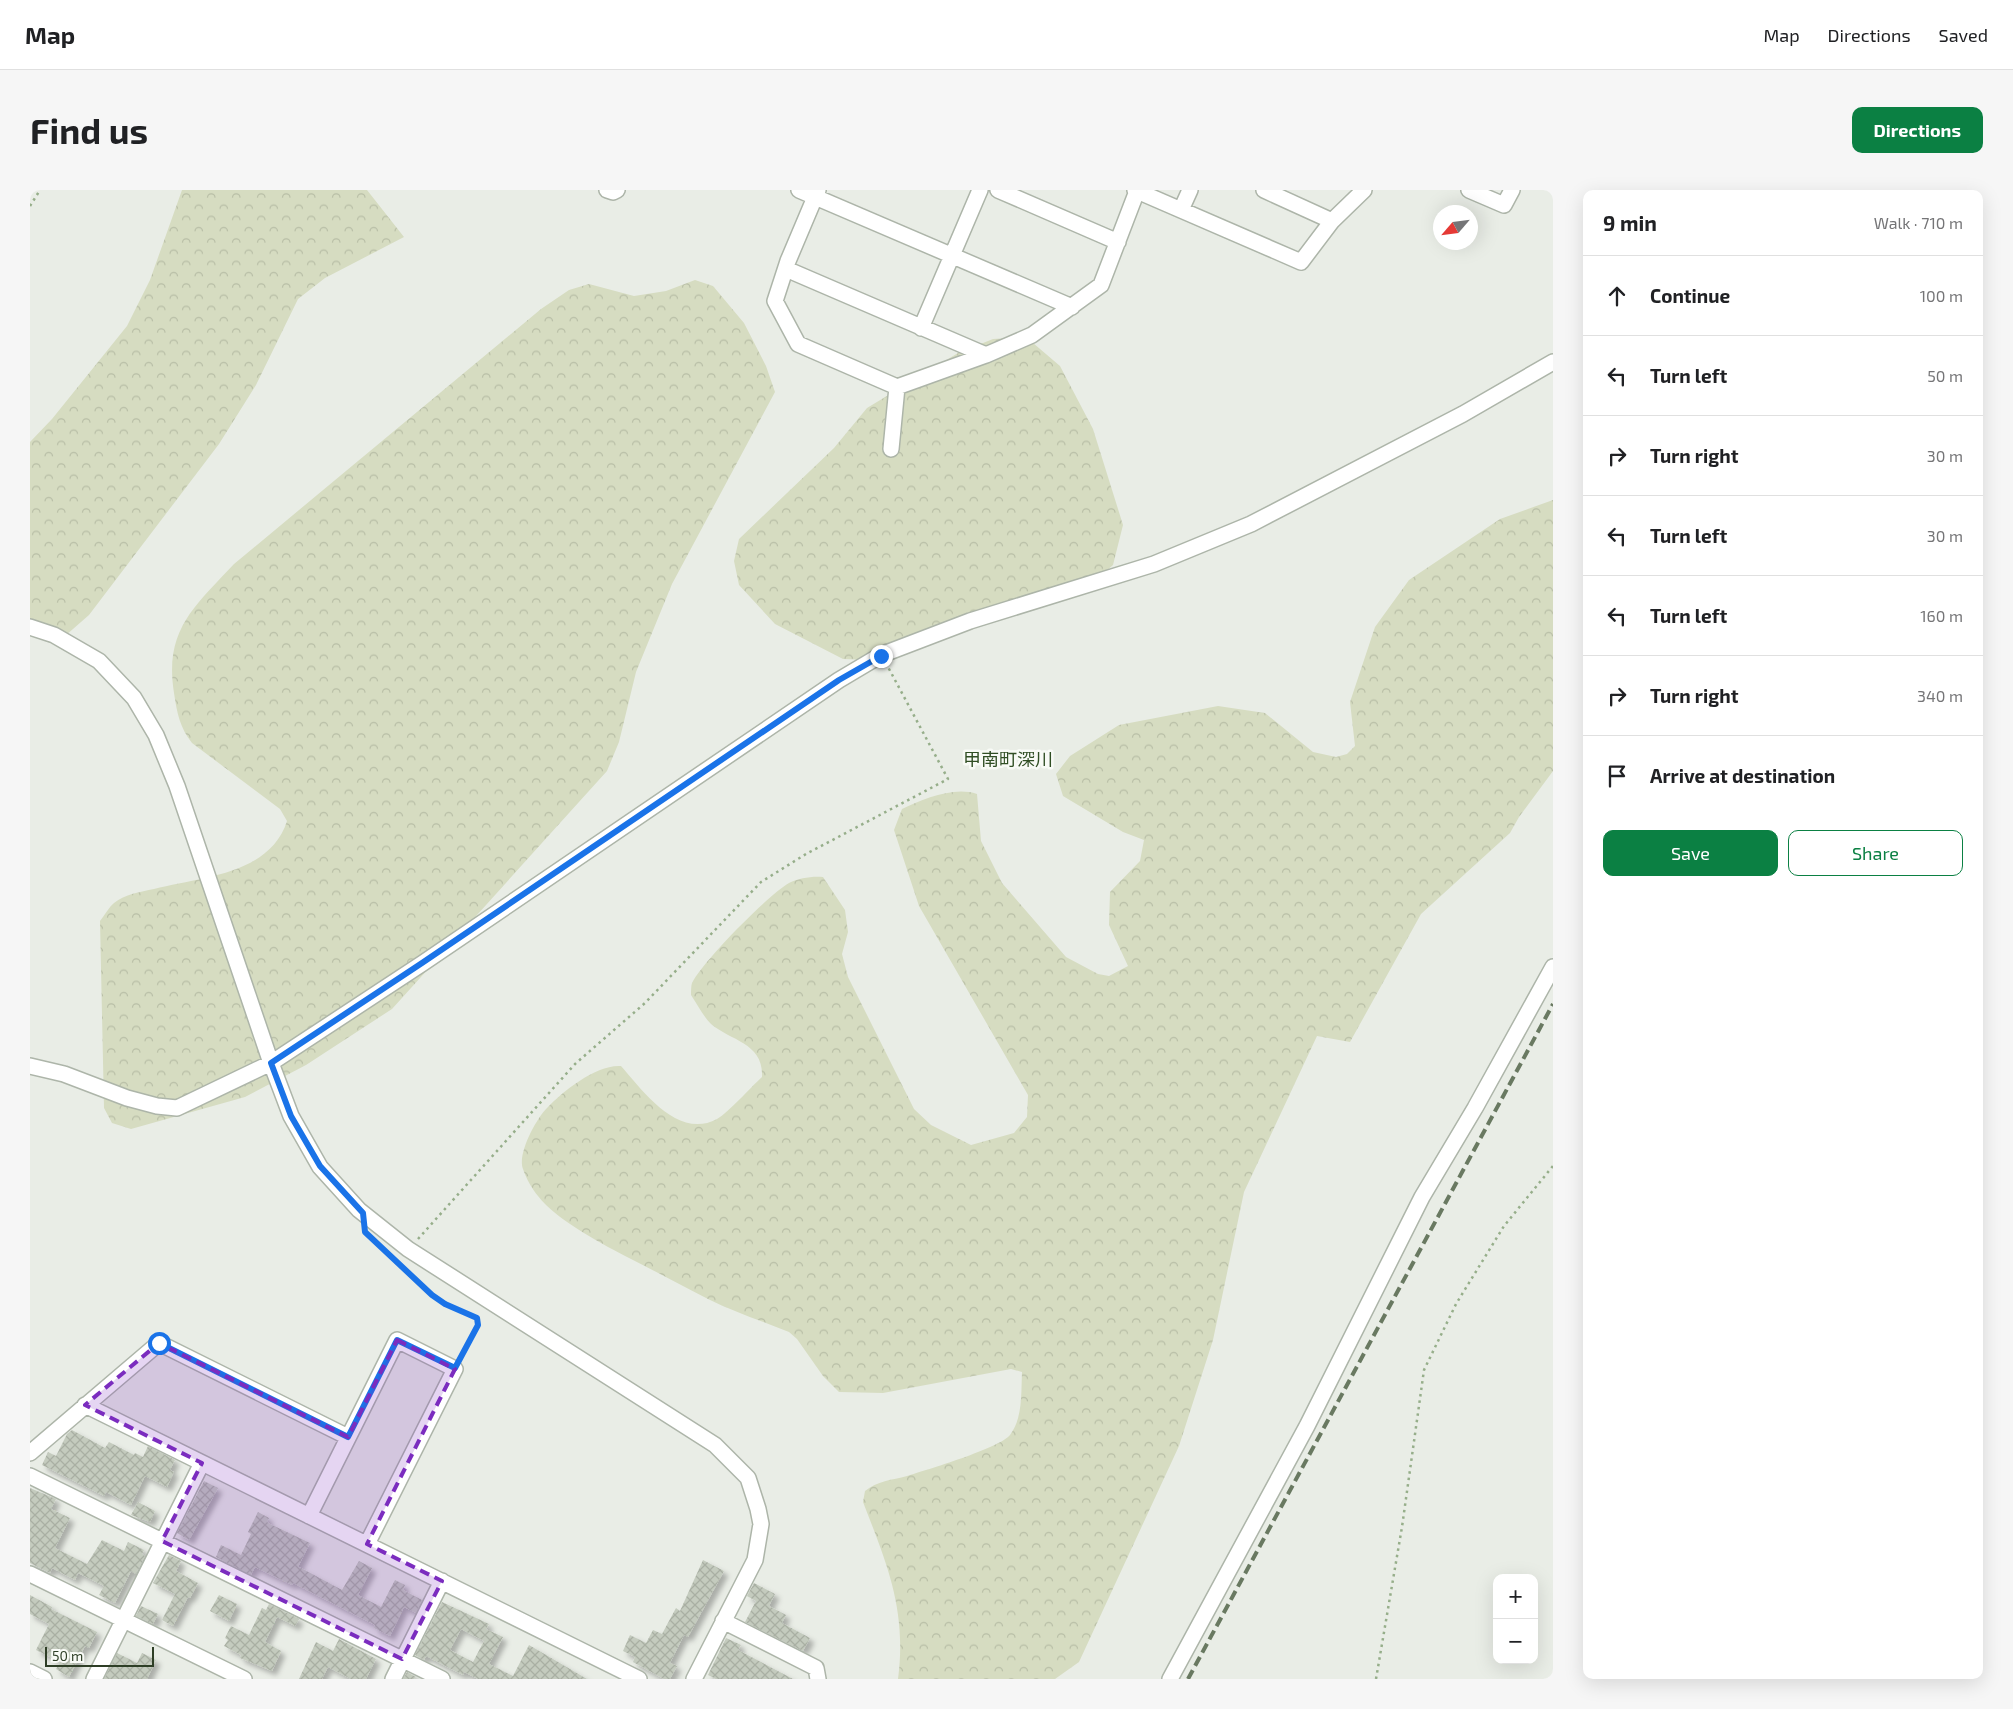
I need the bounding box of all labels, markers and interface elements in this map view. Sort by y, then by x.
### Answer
text: Map [25,20,75,49]
text: Map [1763,24,1800,46]
text: Directions [1828,24,1911,46]
text: Saved [1939,24,1988,46]
button: Directions [1852,107,1983,153]
text: Find us [30,109,148,151]
north arrow [1433,205,1478,250]
text: 9 min [1603,210,1657,235]
text: Walk · 710 m [1874,213,1963,232]
icon: ahead [1603,282,1631,310]
text: Continue [1650,284,1730,307]
text: 100 m [1920,286,1963,305]
icon: left [1603,362,1631,390]
text: Turn left [1650,364,1727,387]
text: 50 m [1927,366,1963,385]
icon: right [1603,442,1631,470]
text: Turn right [1650,444,1738,467]
text: 30 m [1927,446,1963,465]
icon: left [1603,522,1631,550]
text: Turn left [1650,524,1727,547]
text: 30 m [1927,526,1963,545]
icon: left [1603,602,1631,630]
text: Turn left [1650,604,1727,627]
text: 160 m [1920,606,1963,625]
route end [870,645,893,668]
icon: right [1603,682,1631,710]
text: Turn right [1650,684,1738,707]
text: 340 m [1917,686,1963,705]
district label: 甲南町深川 [963,748,1053,770]
icon: arrive [1603,762,1631,790]
text: Arrive at destination [1650,764,1835,787]
button: Save [1603,830,1778,876]
button: Share [1788,830,1963,876]
route start [148,1332,171,1355]
map controls [1493,1574,1538,1664]
button: + [1493,1574,1538,1619]
button: − [1493,1619,1538,1664]
scale bar [45,1644,154,1667]
text: 50 m [52,1647,83,1664]

